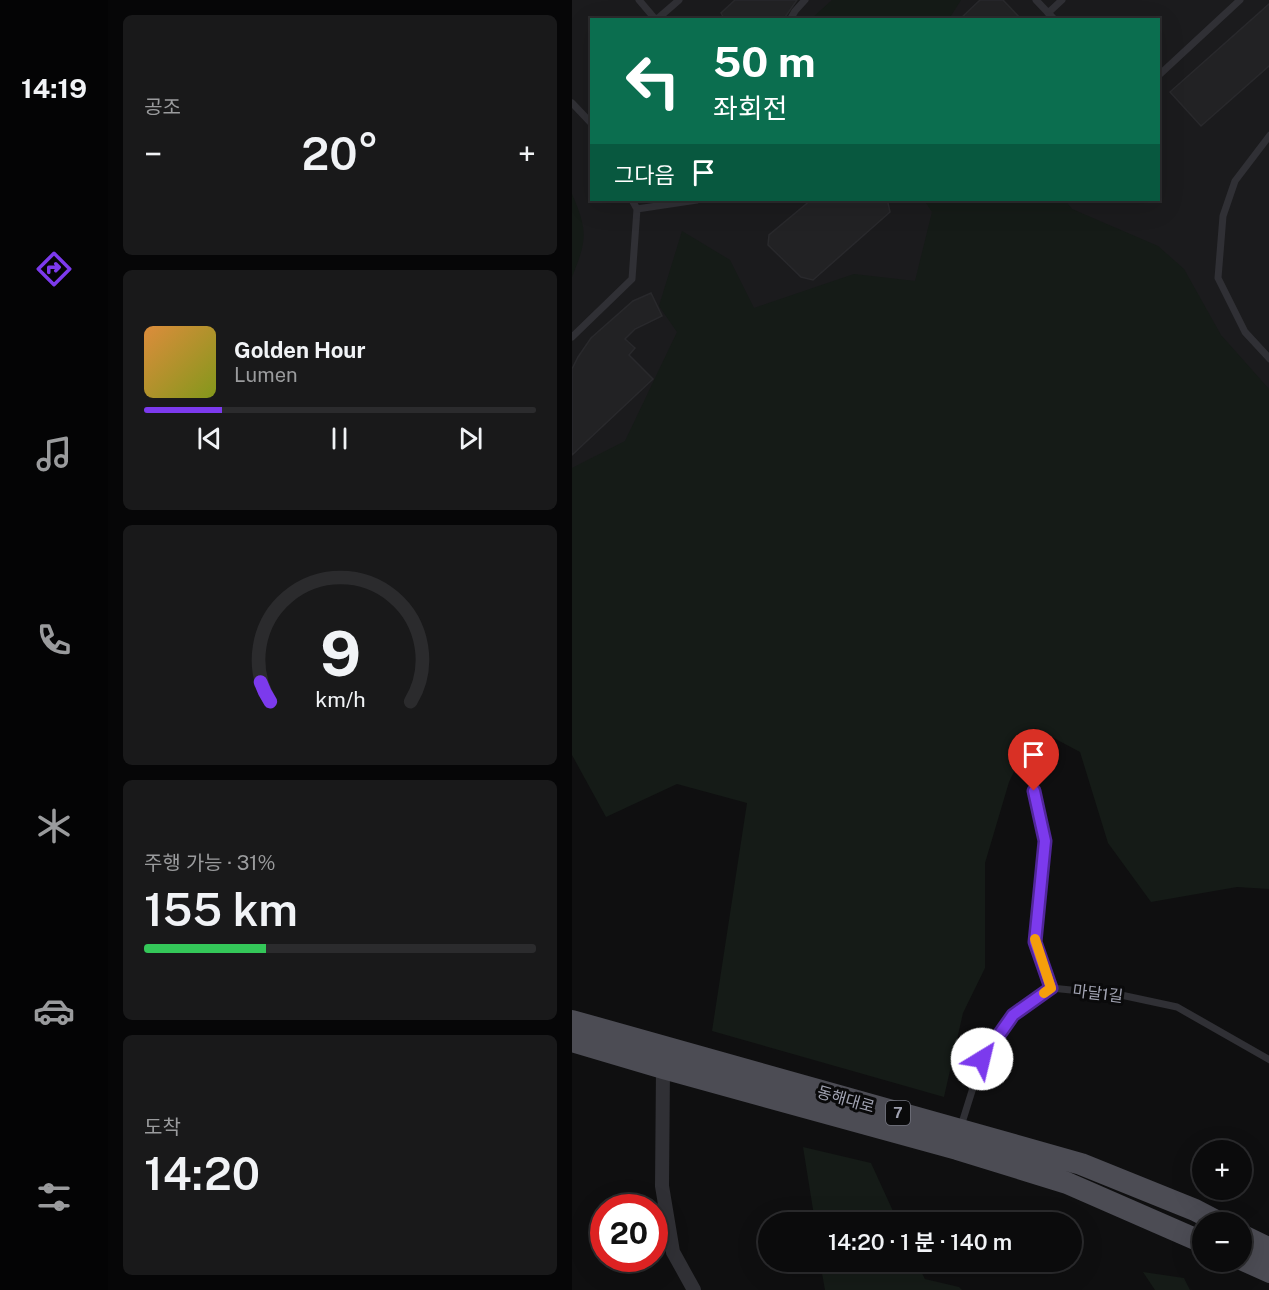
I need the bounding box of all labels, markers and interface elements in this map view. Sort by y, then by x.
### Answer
text: 50 m [713,37,816,86]
icon: left [614,42,692,120]
text: 14:19 [21,72,87,104]
text: 좌회전 [713,92,788,124]
text: 공조 [144,95,181,119]
text: 20° [301,127,379,180]
text: − [144,135,162,173]
text: + [518,135,536,173]
icon: arrive [687,156,720,189]
text: 그다음 [614,162,675,188]
icon: directions [33,248,75,290]
text: Golden Hour [234,337,365,363]
text: Lumen [234,363,298,387]
icon: previous [193,422,226,455]
icon: pause [323,422,356,455]
icon: next [454,422,487,455]
icon: music [33,433,75,475]
text: 9 [319,617,361,690]
icon: phone [33,619,75,661]
text: km/h [315,687,365,712]
pin [1008,729,1059,791]
icon: arrive [1017,738,1050,771]
icon: climate [33,805,75,847]
text: 주행 가능 · 31% [144,851,275,875]
text: 155 km [144,883,298,936]
street label: 마달1길 [1072,981,1124,1006]
icon: car [33,990,75,1032]
position arrow [950,1027,1014,1091]
street label: 동해대로 [815,1082,877,1117]
road number: 7 [886,1101,910,1125]
text: 도착 [144,1115,181,1139]
map controls [1192,1140,1252,1272]
button: + [1192,1140,1252,1200]
text: 14:20 [144,1147,260,1200]
icon: filters [33,1176,75,1218]
speed limit sign: 20 [590,1194,668,1272]
button: − [1192,1212,1252,1272]
text: 14:20 · 1 분 · 140 m [828,1229,1012,1255]

